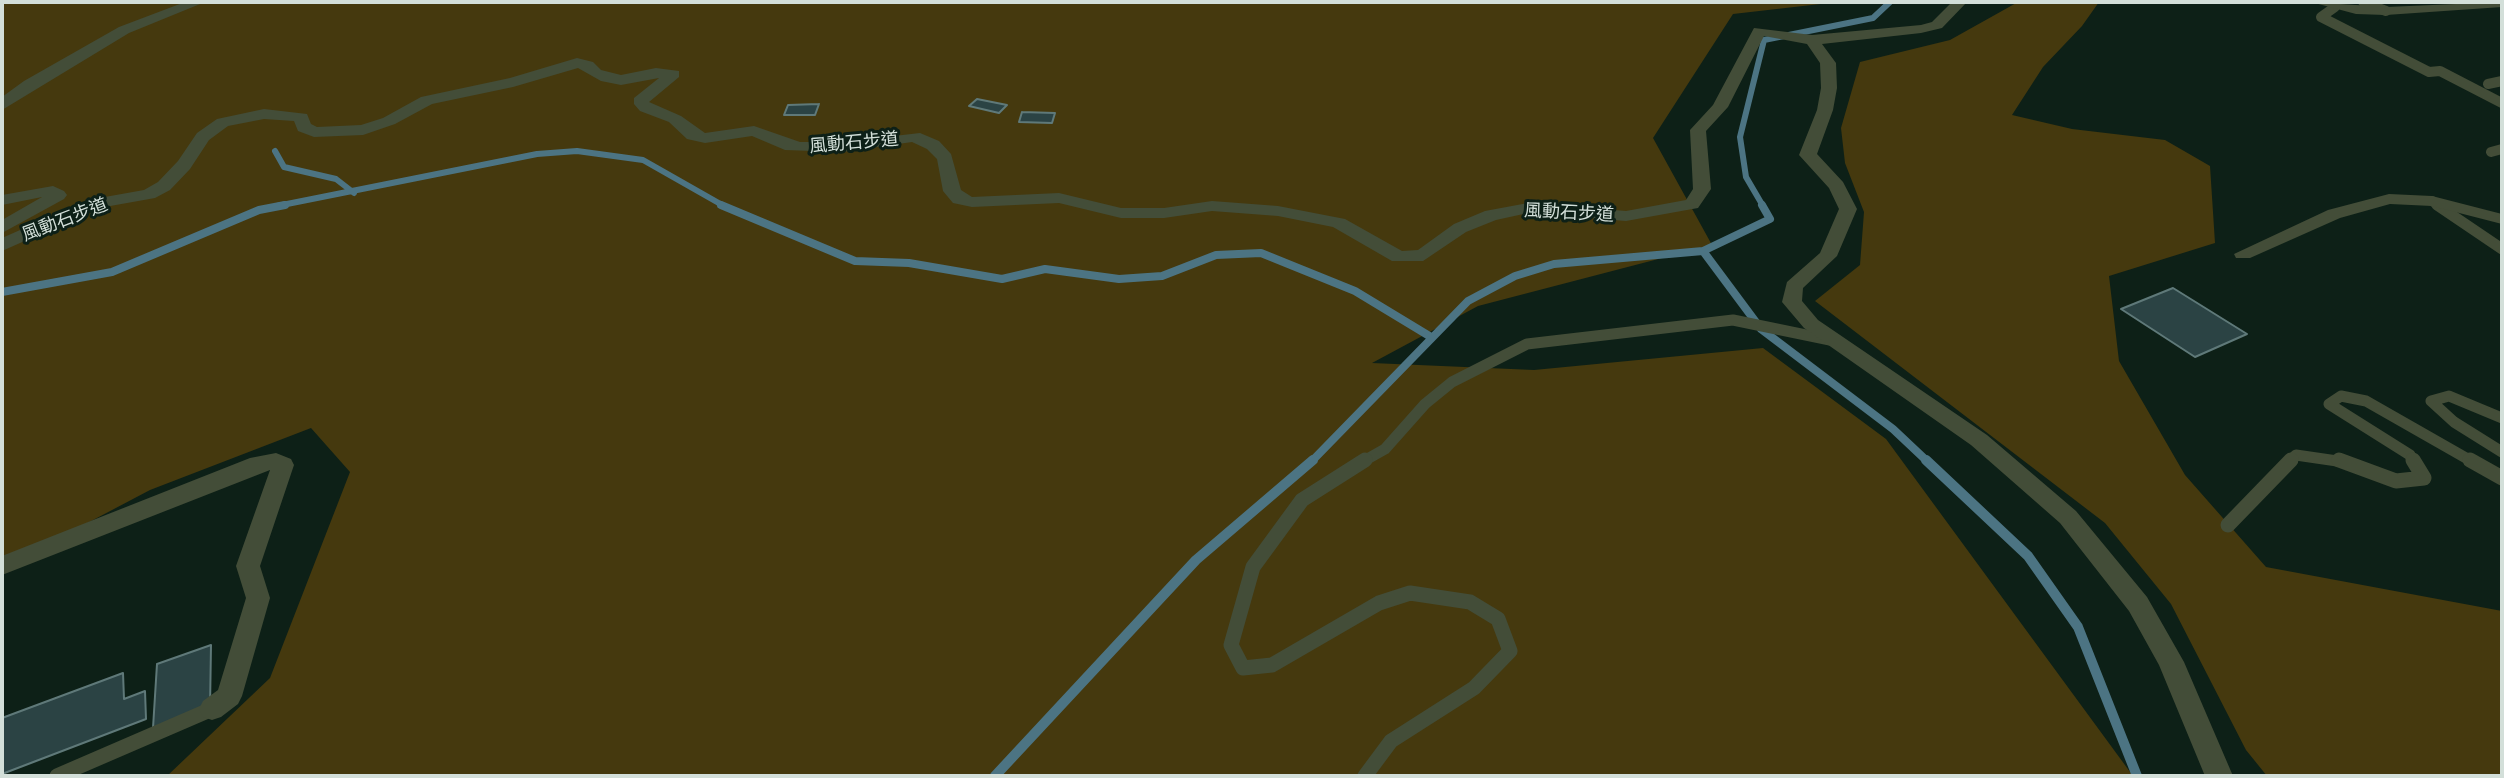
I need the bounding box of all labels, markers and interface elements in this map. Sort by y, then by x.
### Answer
street label: 風動石步道 [808,128,900,158]
street label: 風動石步道 [19,194,111,246]
street label: 風動石步道 [1523,200,1615,226]

